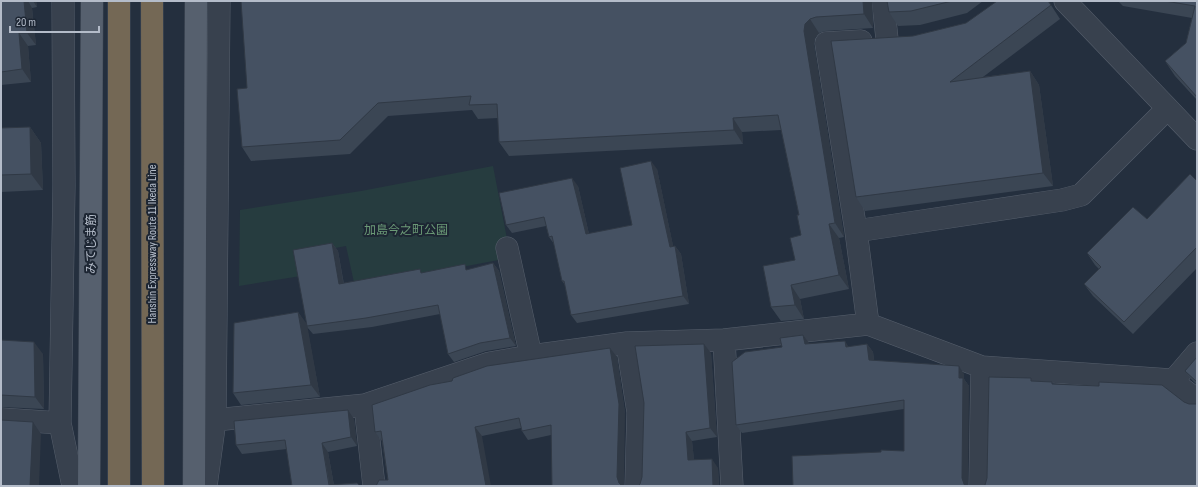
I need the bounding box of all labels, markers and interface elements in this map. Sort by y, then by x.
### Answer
scale bar [10,8,99,34]
text: 20 m [16,15,36,30]
street label: Hanshin Expressway Route 11 Ikeda Line [145,164,160,324]
street label: みてじま筋 [84,214,99,274]
park label: 加島今之町公園 [364,223,448,238]

